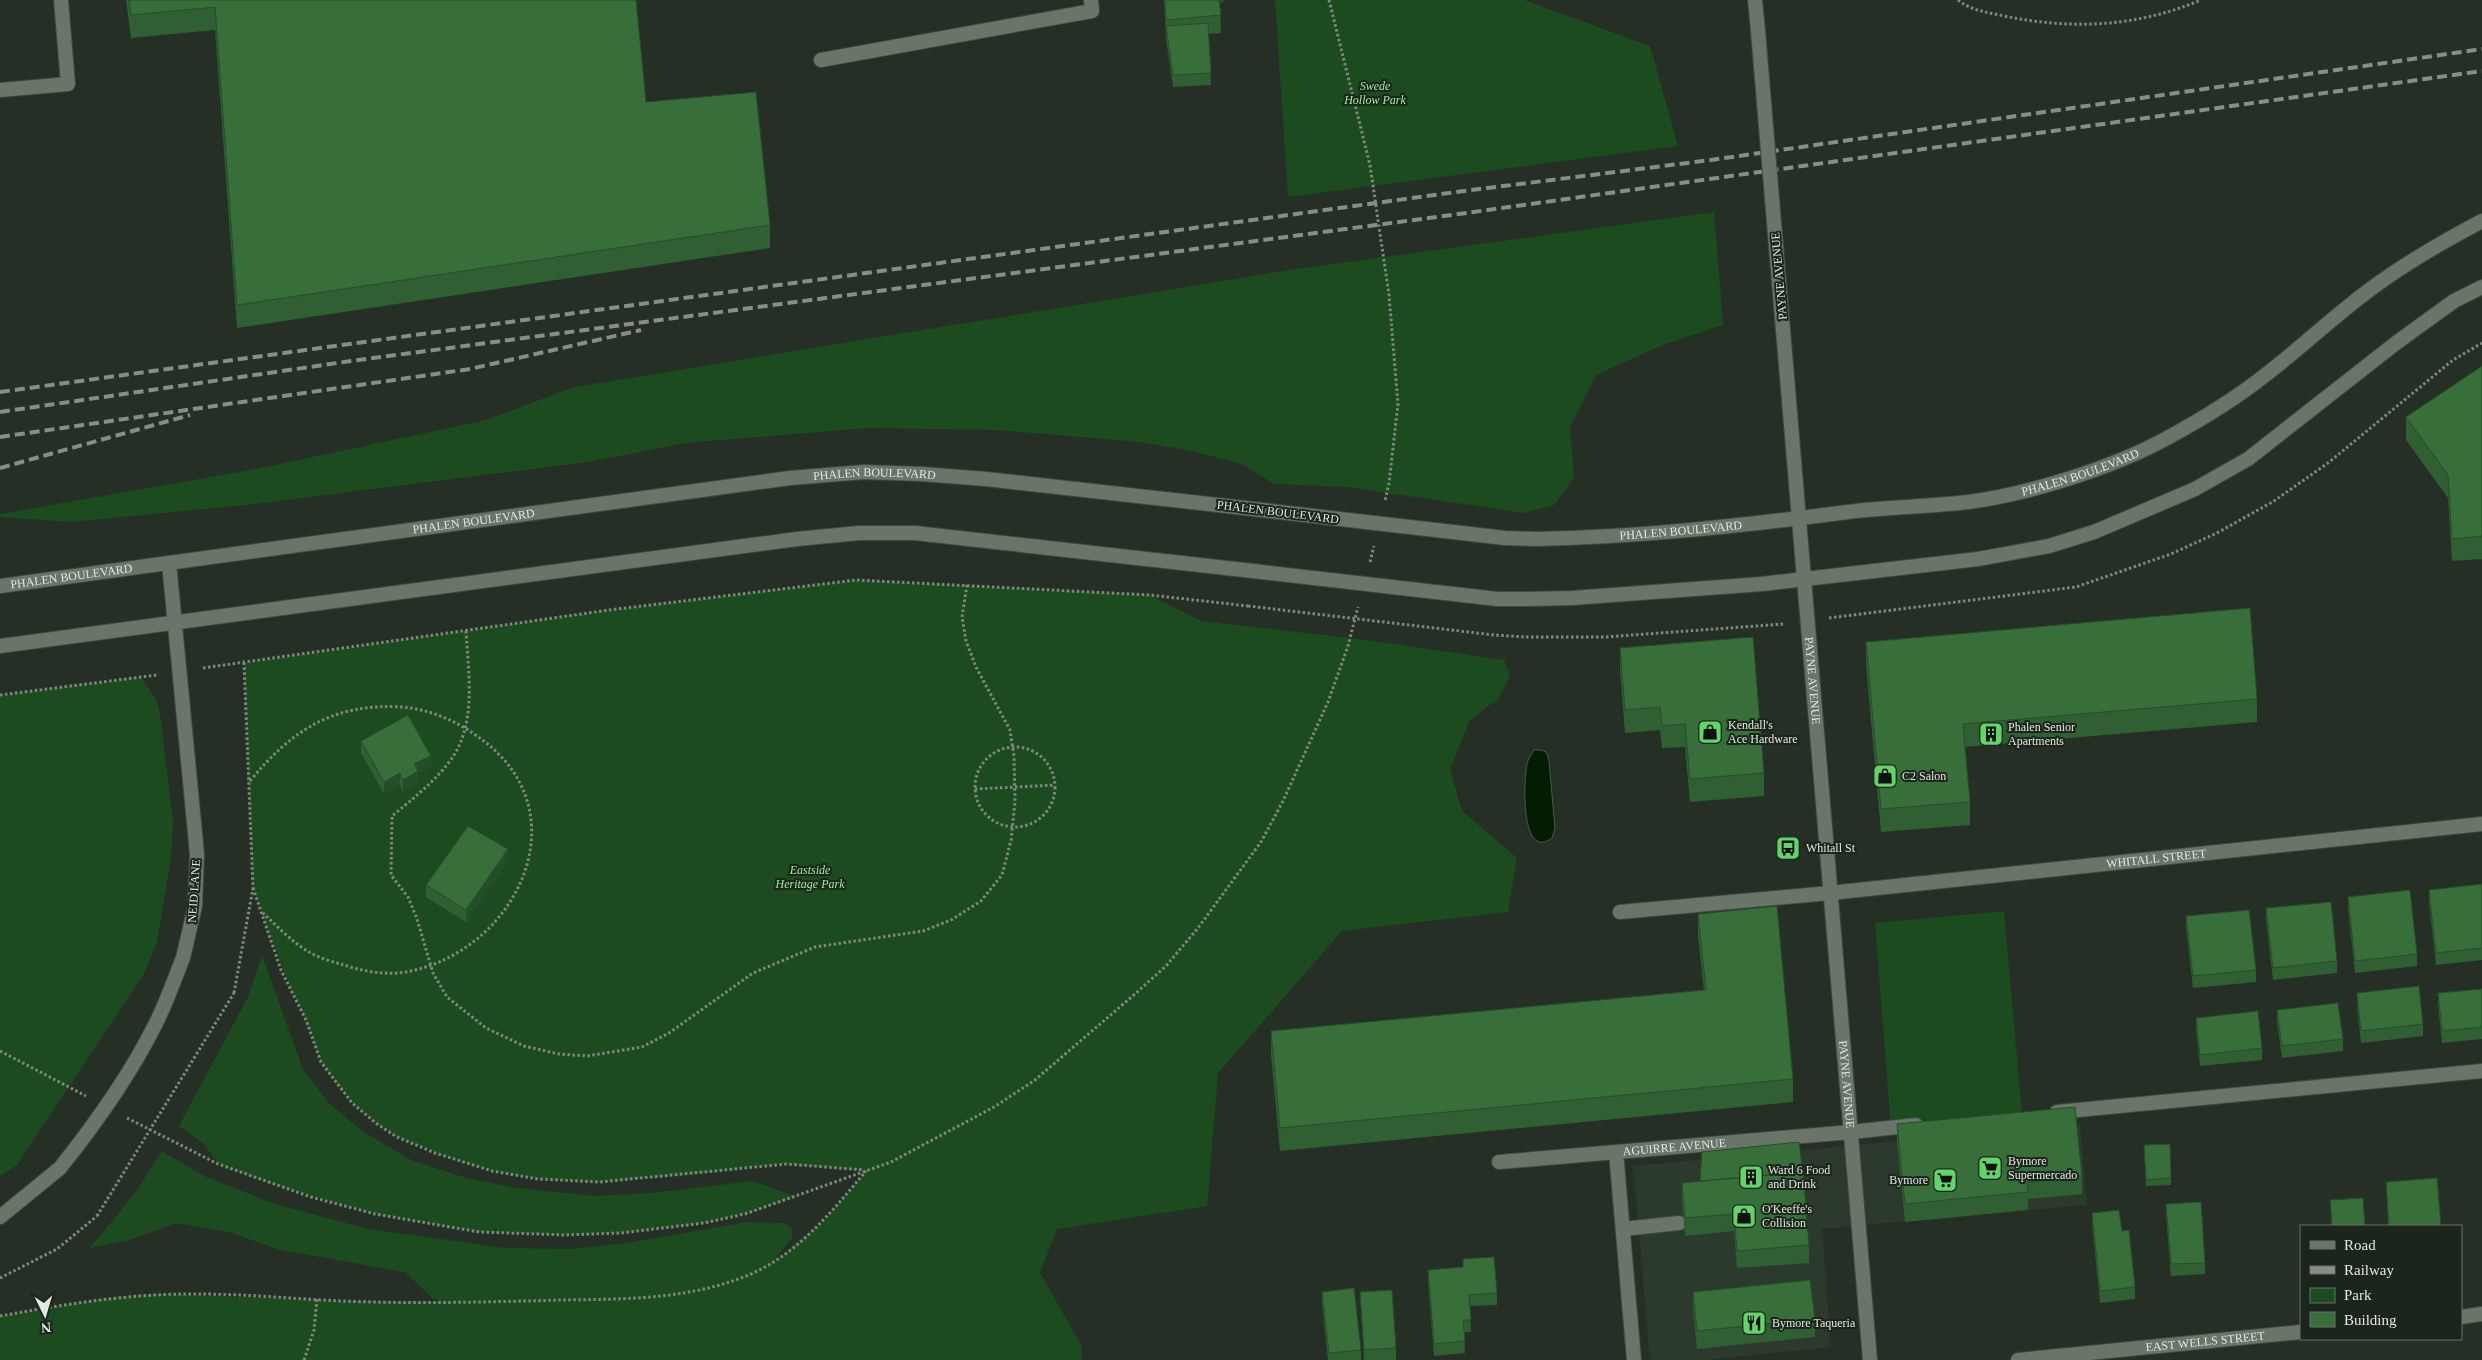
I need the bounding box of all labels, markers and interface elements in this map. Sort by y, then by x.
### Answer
park label: Swede Hollow Park [1343,79,1407,107]
street label: PAYNE AVENUE [1768,232,1790,320]
street label: PHALEN BOULEVARD [2020,446,2141,499]
street label: PHALEN BOULEVARD [813,465,937,483]
street label: PHALEN BOULEVARD [1216,498,1340,526]
street label: PHALEN BOULEVARD [412,506,536,537]
street label: PHALEN BOULEVARD [1619,518,1743,542]
street label: PHALEN BOULEVARD [9,561,134,592]
street label: PAYNE AVENUE [1802,636,1823,725]
place label: Kendall's Ace Hardware [1728,718,1798,746]
shop icon: Kendall's Ace Hardware [1697,719,1723,745]
place label: Phalen Senior Apartments [2008,720,2075,748]
building icon: Phalen Senior Apartments [1978,721,2004,747]
shop icon: C2 Salon [1872,763,1898,789]
place label: C2 Salon [1902,769,1946,783]
bus stop icon: Whitall St [1775,835,1801,861]
place label: Whitall St [1806,841,1856,855]
street label: WHITALL STREET [2106,846,2207,871]
street label: NEID LANE [185,859,203,923]
park label: Eastside Heritage Park [775,863,845,891]
street label: PAYNE AVENUE [1836,1040,1857,1129]
street label: AGUIRRE AVENUE [1622,1136,1727,1158]
place label: Bymore Supermercado [2008,1154,2077,1182]
supermarket icon: Bymore Supermercado [1977,1155,2003,1181]
place label: Ward 6 Food and Drink [1768,1163,1830,1191]
building icon: Ward 6 Food and Drink [1738,1164,1764,1190]
supermarket icon: Bymore [1932,1167,1958,1193]
place label: Bymore [1889,1173,1928,1187]
place label: O'Keeffe's Collision [1762,1202,1812,1230]
shop icon: O'Keeffe's Collision [1731,1203,1757,1229]
legend [2300,1225,2462,1340]
text: Road [2344,1237,2376,1253]
text: Railway [2344,1262,2394,1278]
text: Park [2344,1287,2372,1303]
north arrow [20,1290,70,1340]
restaurant icon: Bymore Taqueria [1741,1310,1767,1336]
text: Building [2344,1312,2397,1328]
place label: Bymore Taqueria [1772,1316,1856,1330]
text: N [40,1320,52,1335]
street label: EAST WELLS STREET [2145,1329,2266,1354]

